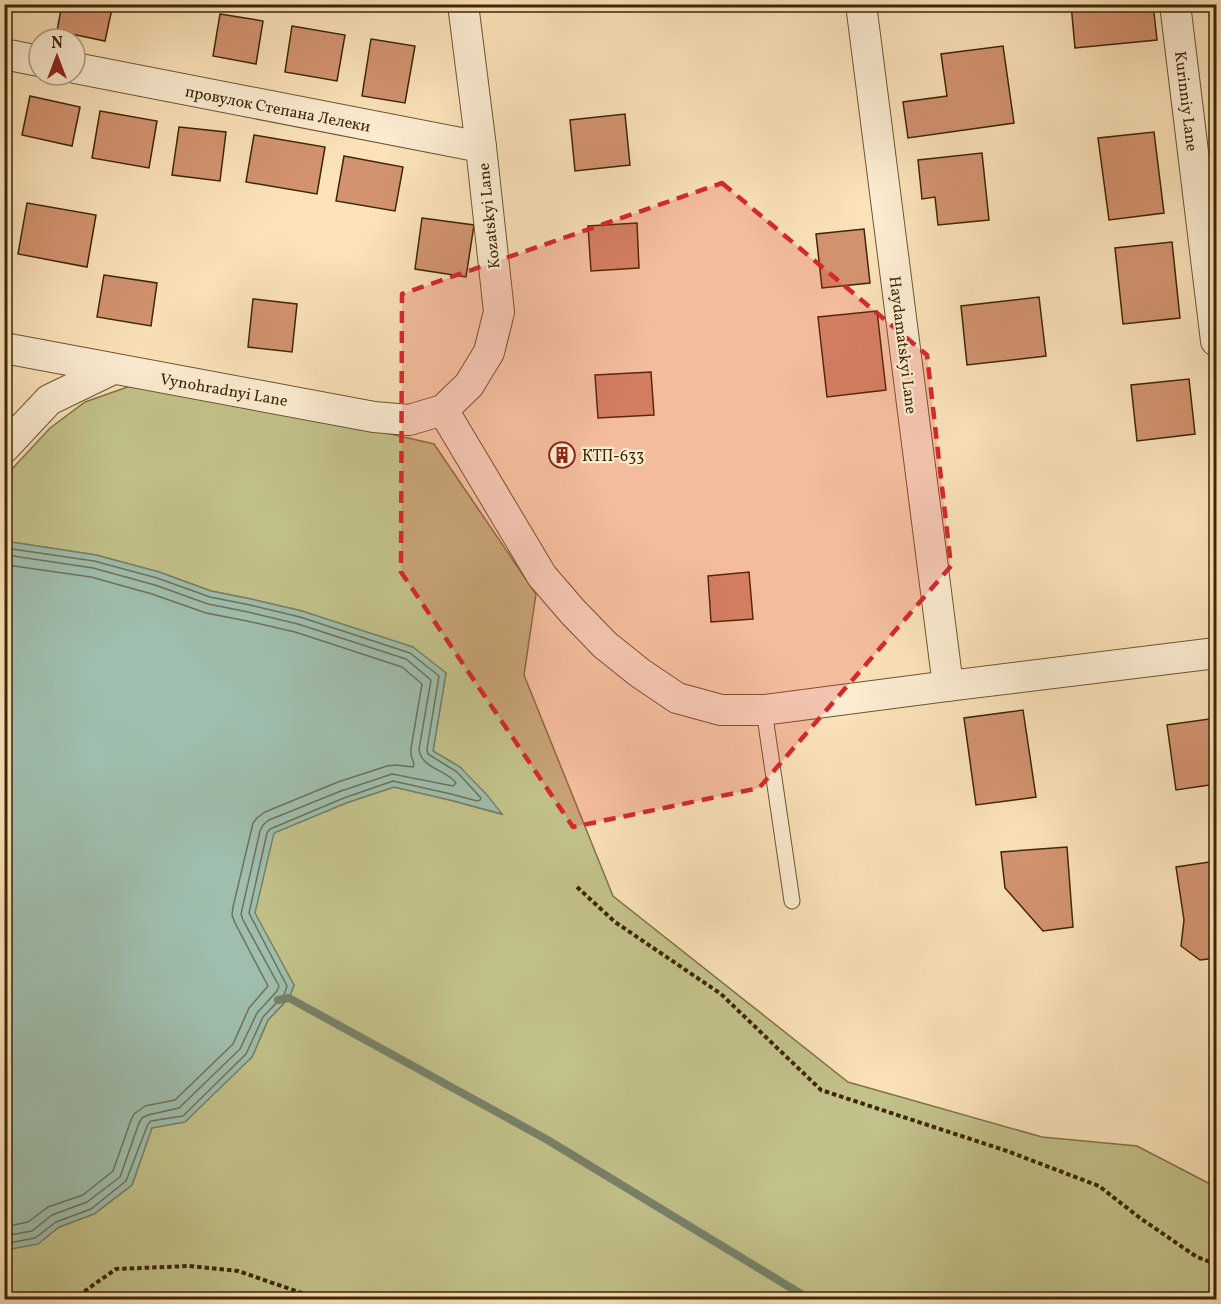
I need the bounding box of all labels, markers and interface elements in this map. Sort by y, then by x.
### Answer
north arrow [27,27,87,87]
text: N [51,33,63,55]
street label: Kurinniy Lane [1168,50,1202,153]
street label: провулок Степана Лелеки [183,81,372,139]
street label: Kozatskyi Lane [473,162,506,270]
street label: Haydamatskyi Lane [883,275,921,415]
street label: Vynohradnyi Lane [158,369,289,413]
building icon: КТП-633 [547,440,577,470]
place label: КТП-633 [582,446,644,468]

